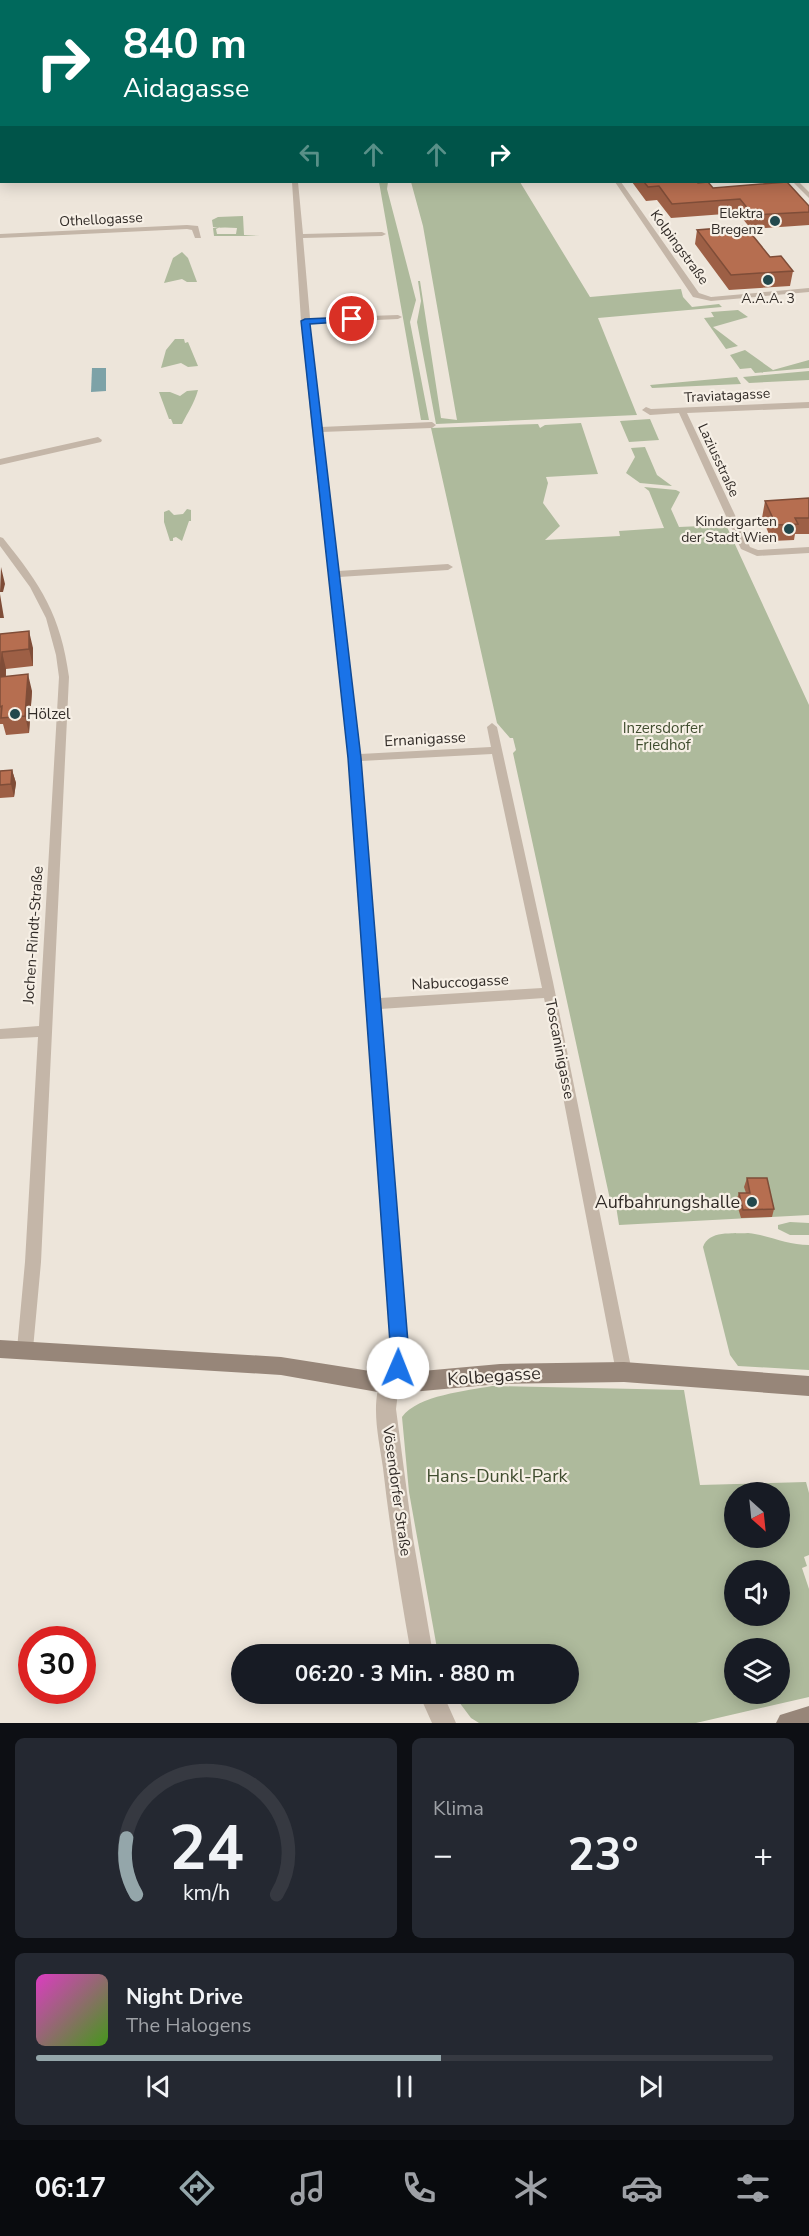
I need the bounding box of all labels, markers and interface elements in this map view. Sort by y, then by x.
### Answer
text: 840 m [123,16,247,73]
icon: right [24,24,102,102]
text: Aidagasse [123,70,249,107]
icon: left [294,138,327,171]
icon: ahead [357,138,390,171]
icon: ahead [420,138,453,171]
icon: right [483,138,516,171]
place label: Elektra Bregenz [711,204,764,239]
street label: Kolpingstraße [646,206,713,289]
street label: Othellogasse [59,208,143,231]
marker: Elektra Bregenz [768,214,782,228]
marker: A.A.A. 3 [761,273,775,287]
place label: A.A.A. 3 [741,289,795,308]
pin [326,293,377,344]
icon: arrive [335,302,368,335]
street label: Traviatagasse [683,384,771,407]
street label: Laziusstraße [693,420,744,500]
place label: Kindergarten der Stadt Wien [681,512,777,547]
marker: Kindergarten der Stadt Wien [782,522,796,536]
place label: Hölzel [27,704,71,724]
marker: Hölzel [8,707,22,721]
park label: Inzersdorfer Friedhof [623,718,704,755]
street label: Ernanigasse [384,727,466,751]
street label: Jochen-Rindt-Straße [18,865,48,1006]
street label: Nabuccogasse [411,969,509,995]
street label: Toscaninigasse [541,997,579,1101]
place label: Aufbahrungshalle [595,1190,740,1214]
marker: Aufbahrungshalle [745,1195,759,1209]
position arrow [366,1336,430,1400]
street label: Kolbegasse [447,1361,541,1391]
street label: Vösendorfer Straße [378,1424,416,1557]
park label: Hans-Dunkl-Park [426,1464,569,1488]
north arrow [724,1482,790,1548]
map controls [724,1482,790,1704]
button: sound [724,1560,790,1626]
speed limit sign: 30 [18,1626,96,1704]
button: layers [724,1638,790,1704]
text: 06:20 · 3 Min. · 880 m [295,1659,515,1689]
text: Klima [433,1795,484,1822]
text: 24 [169,1806,243,1891]
text: 23° [567,1825,639,1886]
text: − [433,1833,453,1878]
text: + [753,1833,773,1878]
text: km/h [182,1878,230,1908]
text: Night Drive [126,1982,243,2012]
text: The Halogens [126,2012,251,2039]
icon: previous [142,2070,175,2103]
icon: pause [388,2070,421,2103]
icon: next [634,2070,667,2103]
icon: directions [176,2167,218,2209]
icon: music [287,2167,329,2209]
icon: phone [398,2167,440,2209]
icon: climate [510,2167,552,2209]
icon: car [621,2167,663,2209]
icon: filters [732,2167,774,2209]
text: 06:17 [35,2170,106,2207]

